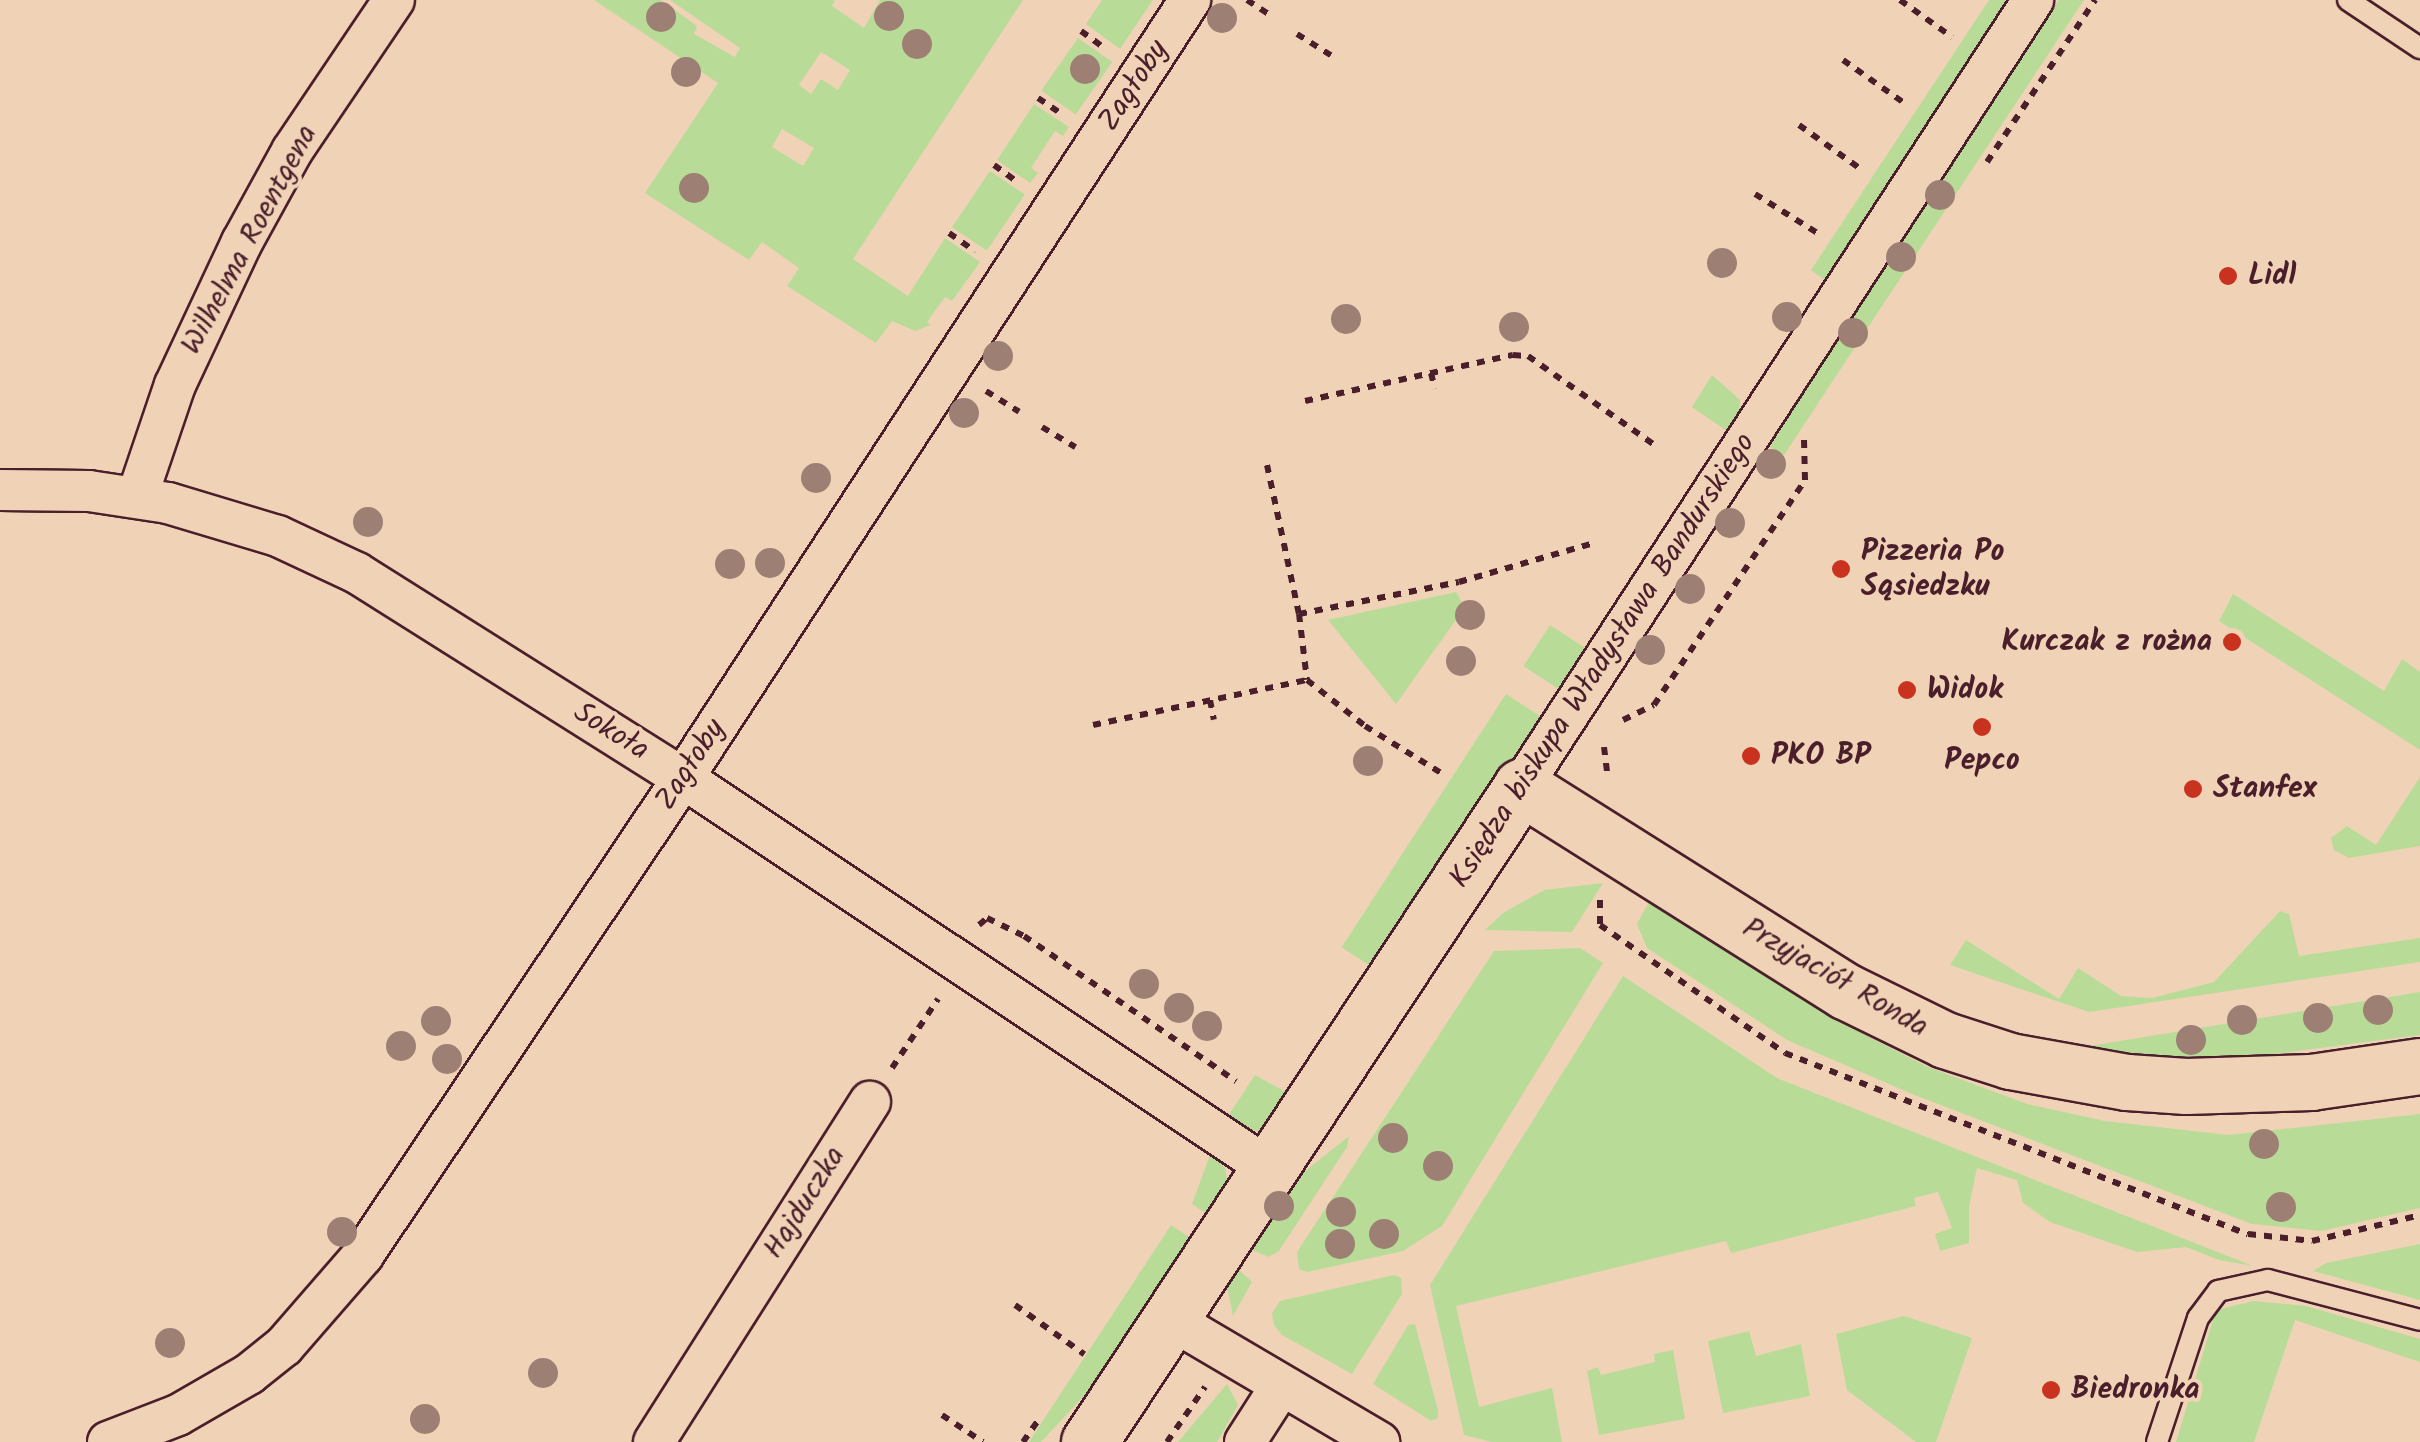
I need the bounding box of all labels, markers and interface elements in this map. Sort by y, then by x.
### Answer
street label: Zagłoby [1091,34,1177,138]
street label: Wilhelma Roentgena [174,119,326,361]
place label: Lidl [2248,258,2296,294]
marker: Lidl [2217,265,2239,287]
street label: Księdza biskupa Władysława Bandurskiego [1442,427,1764,895]
place label: Pizzeria Po Sąsiedzku [1861,534,2004,604]
marker: Pizzeria Po Sąsiedzku [1830,558,1852,580]
place label: Kurczak z rożna [2002,624,2212,660]
marker: Kurczak z rożna [2221,631,2243,653]
place label: Widok [1927,672,2003,708]
marker: Widok [1896,679,1918,701]
street label: Sokoła [567,695,655,769]
street label: Zagłoby [648,713,734,817]
marker: Pepco [1971,716,1993,738]
place label: PKO BP [1771,738,1871,774]
place label: Pepco [1944,743,2020,779]
marker: PKO BP [1740,745,1762,767]
place label: Stanfex [2213,771,2317,807]
marker: Stanfex [2182,778,2204,800]
street label: Przyjaciół Ronda [1736,910,1934,1046]
street label: Hajduczka [756,1140,854,1266]
place label: Biedronka [2071,1372,2200,1408]
marker: Biedronka [2040,1379,2062,1401]

